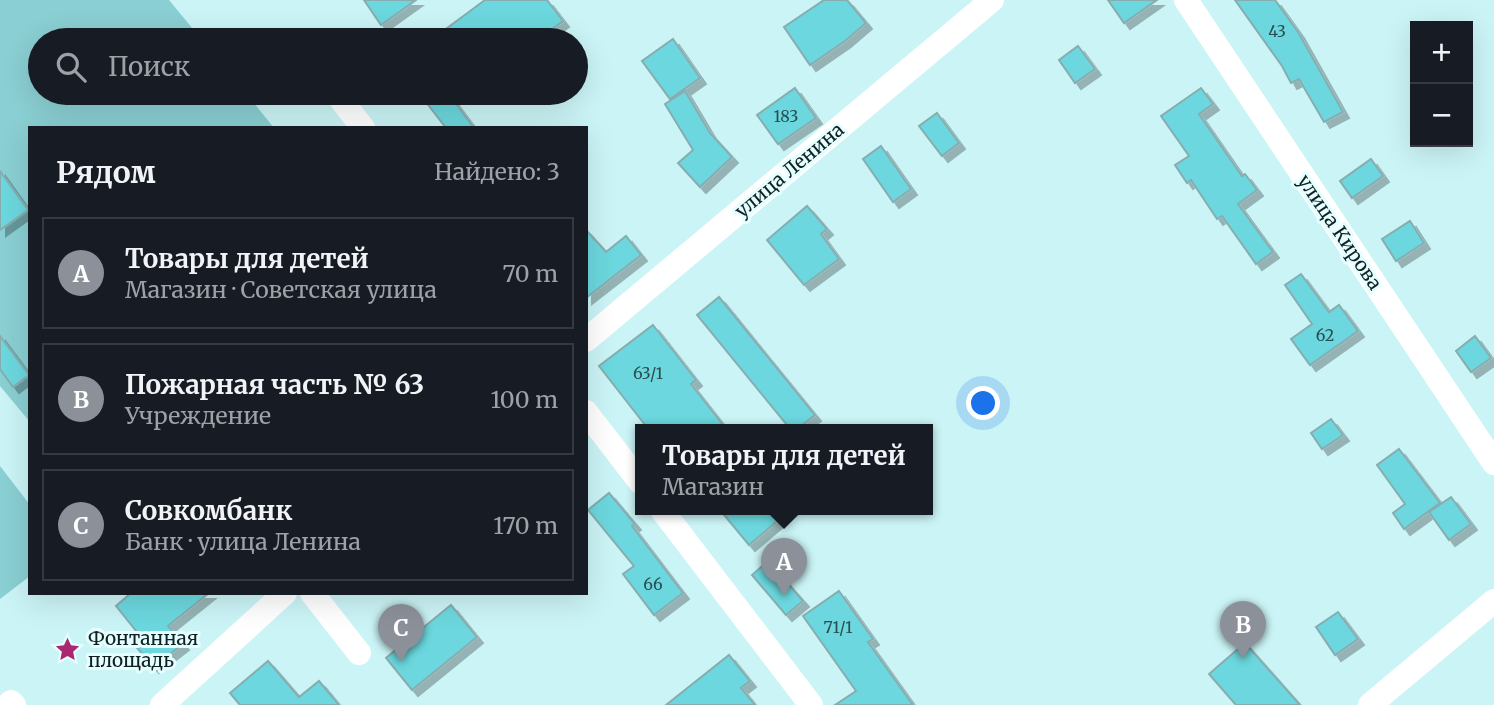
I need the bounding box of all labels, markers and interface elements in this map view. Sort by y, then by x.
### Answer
house number: 43 [1268,21,1286,41]
map controls [1410,21,1473,147]
button: + [1410,21,1473,84]
search box [28,28,588,105]
icon: search [52,48,90,86]
text: Поиск [108,50,190,83]
button: − [1410,84,1473,147]
house number: 183 [774,106,798,126]
street label: улица Ленина [729,117,849,223]
text: Рядом [56,153,156,191]
text: Найдено: 3 [434,157,560,186]
street label: улица Кирова [1293,170,1387,294]
text: Товары для детей [125,242,369,275]
text: A [73,259,89,288]
text: 70 m [502,259,558,288]
text: Магазин · Советская улица [125,275,437,304]
house number: 62 [1316,325,1334,345]
house number: 63/1 [633,363,663,383]
text: Пожарная часть № 63 [125,368,424,401]
text: B [73,385,89,414]
text: 100 m [490,385,558,414]
your location [966,386,1000,420]
text: Учреждение [125,401,271,430]
popup [635,424,933,515]
text: Товары для детей [662,439,906,472]
text: Магазин [662,472,764,501]
text: Совкомбанк [125,494,293,527]
text: C [73,511,89,540]
text: 170 m [493,511,558,540]
text: Банк · улица Ленина [125,527,361,556]
pin: A [761,538,807,596]
house number: 66 [643,574,663,594]
pin: B [1220,601,1266,659]
pin: C [378,604,424,662]
house number: 71/1 [824,617,852,637]
place label: Фонтанная площадь [88,626,198,672]
place icon: Фонтанная площадь [54,635,82,663]

